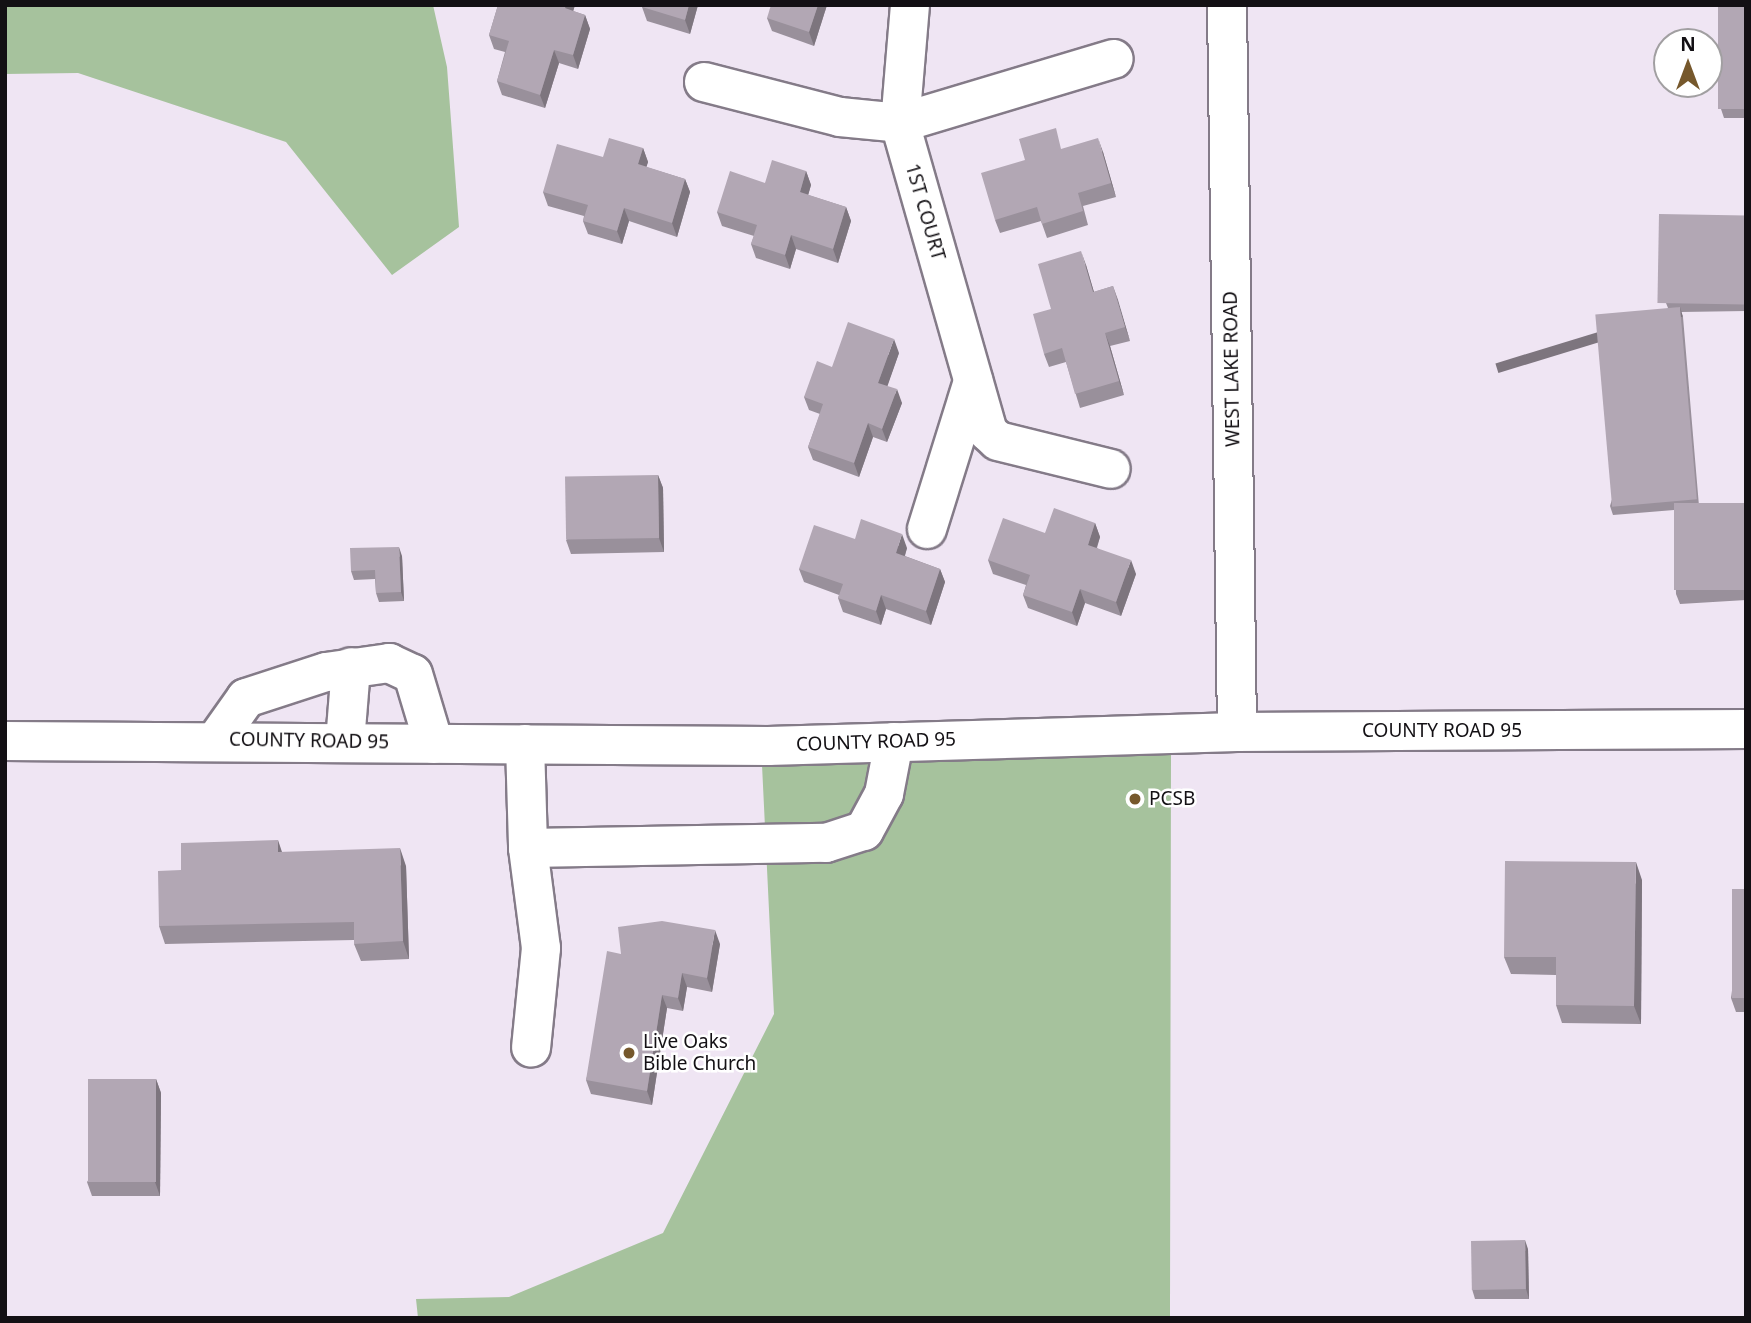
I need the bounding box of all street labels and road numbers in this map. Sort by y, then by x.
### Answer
street label: 1ST COURT [900,161,950,263]
street label: WEST LAKE ROAD [1219,291,1245,447]
street label: COUNTY ROAD 95 [1362,720,1522,742]
street label: COUNTY ROAD 95 [229,728,389,754]
street label: COUNTY ROAD 95 [796,728,956,756]

